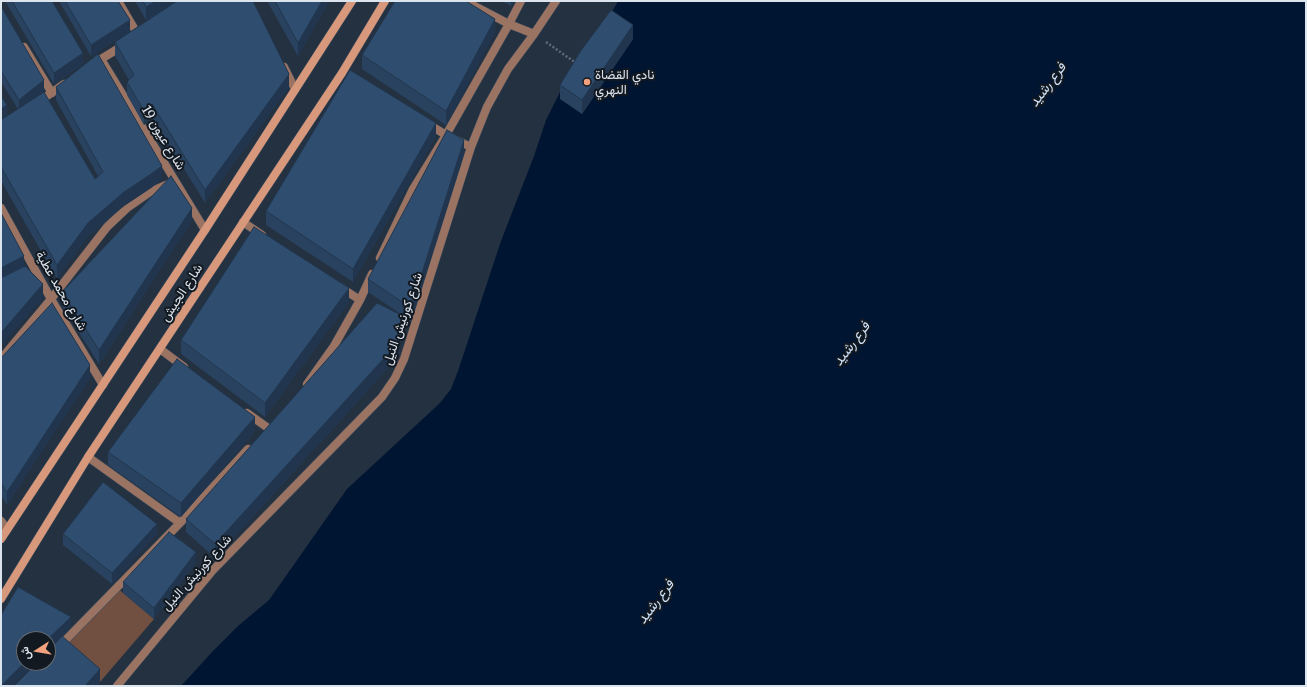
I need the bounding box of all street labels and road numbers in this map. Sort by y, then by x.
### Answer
street label: شارع عيون 19 [138,103,188,173]
street label: شارع محمد عطية [32,248,90,334]
street label: شارع الجيش [158,261,206,325]
street label: شارع كورنيش النيل [380,271,426,367]
street label: شارع كورنيش النيل [159,532,235,614]

